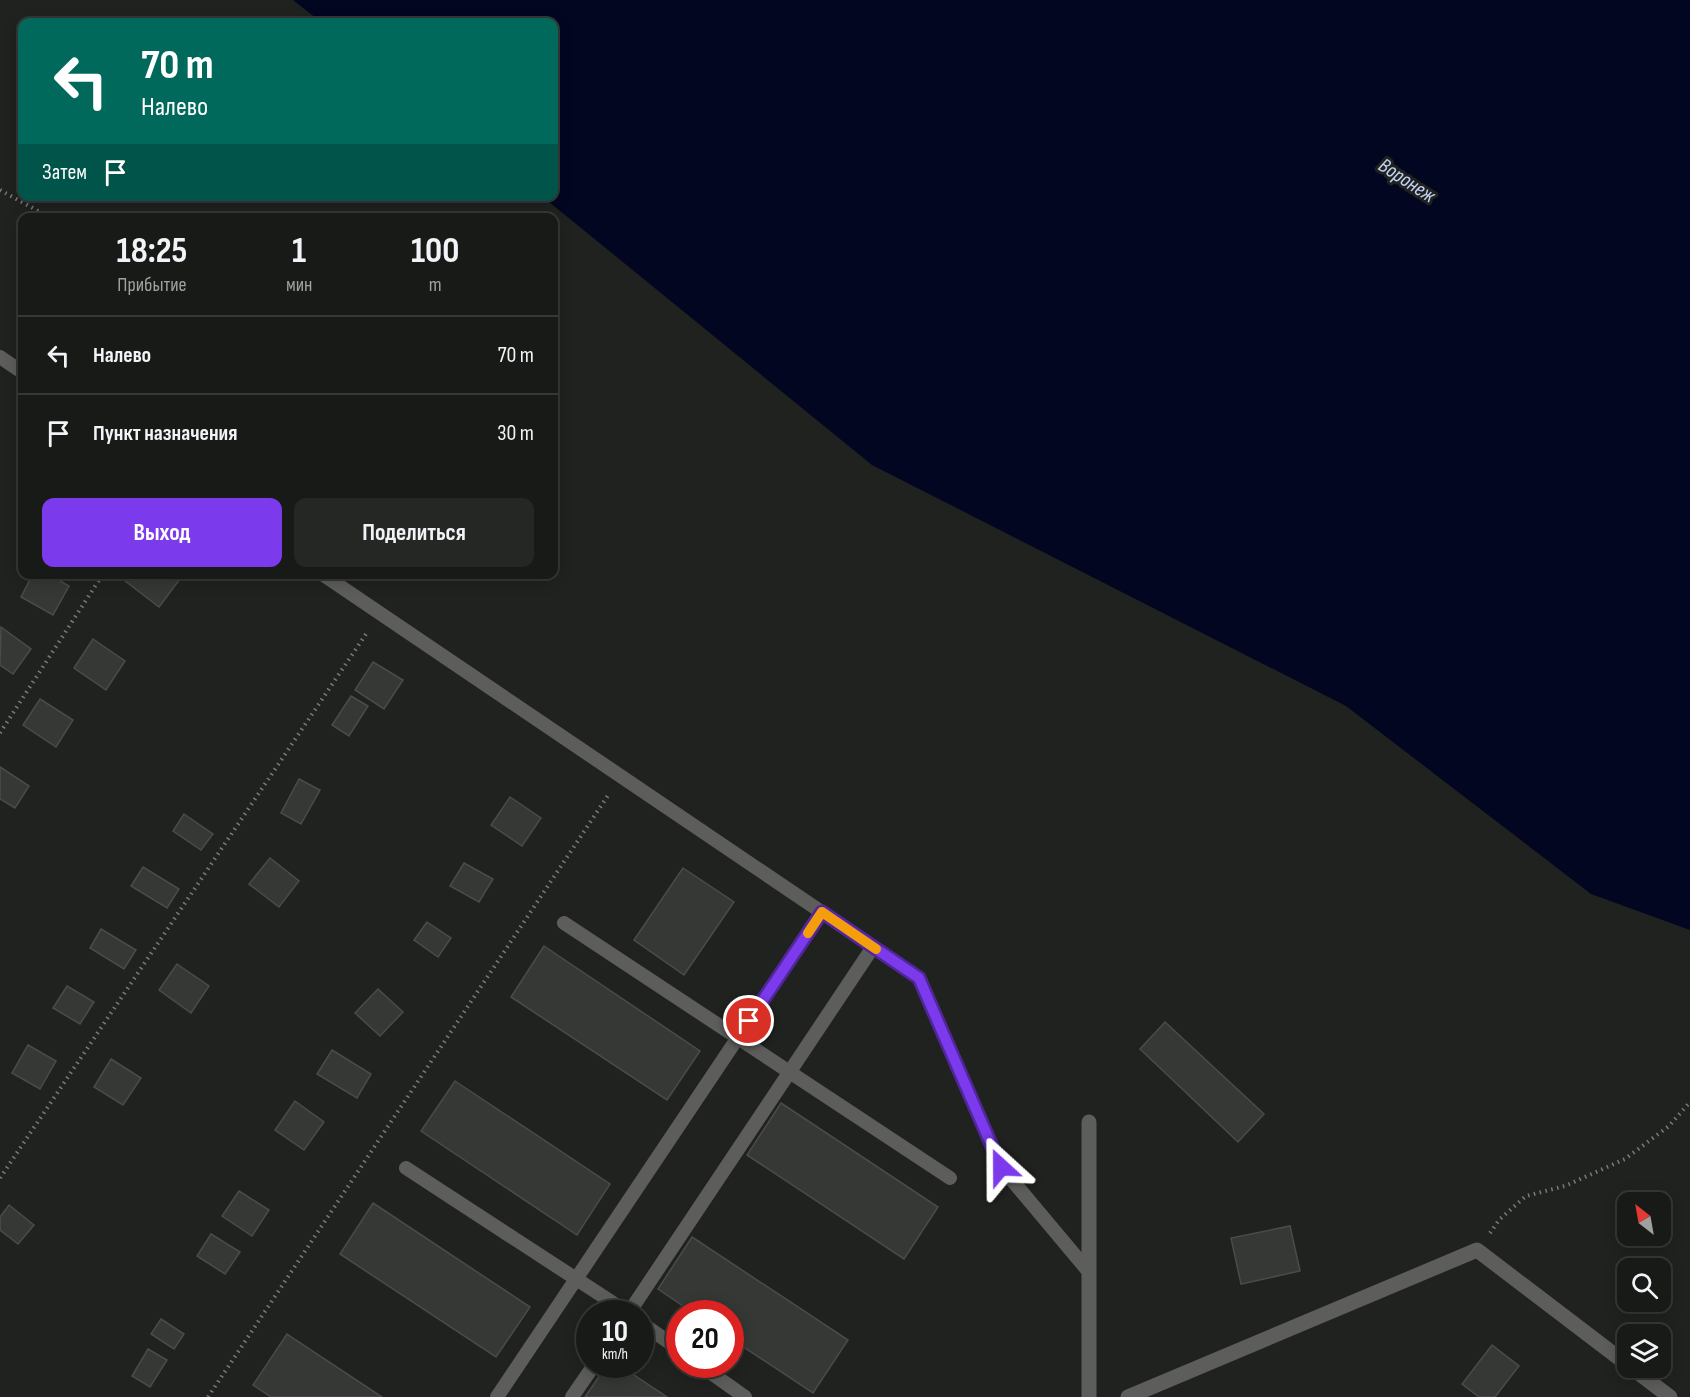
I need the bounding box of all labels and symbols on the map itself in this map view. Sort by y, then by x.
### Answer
water label: Воронеж [1374,153,1441,208]
pin [723,995,774,1046]
position arrow [969,1135,1033,1199]
north arrow [1617,1192,1671,1246]
speed limit sign: 20 [666,1300,744,1378]

